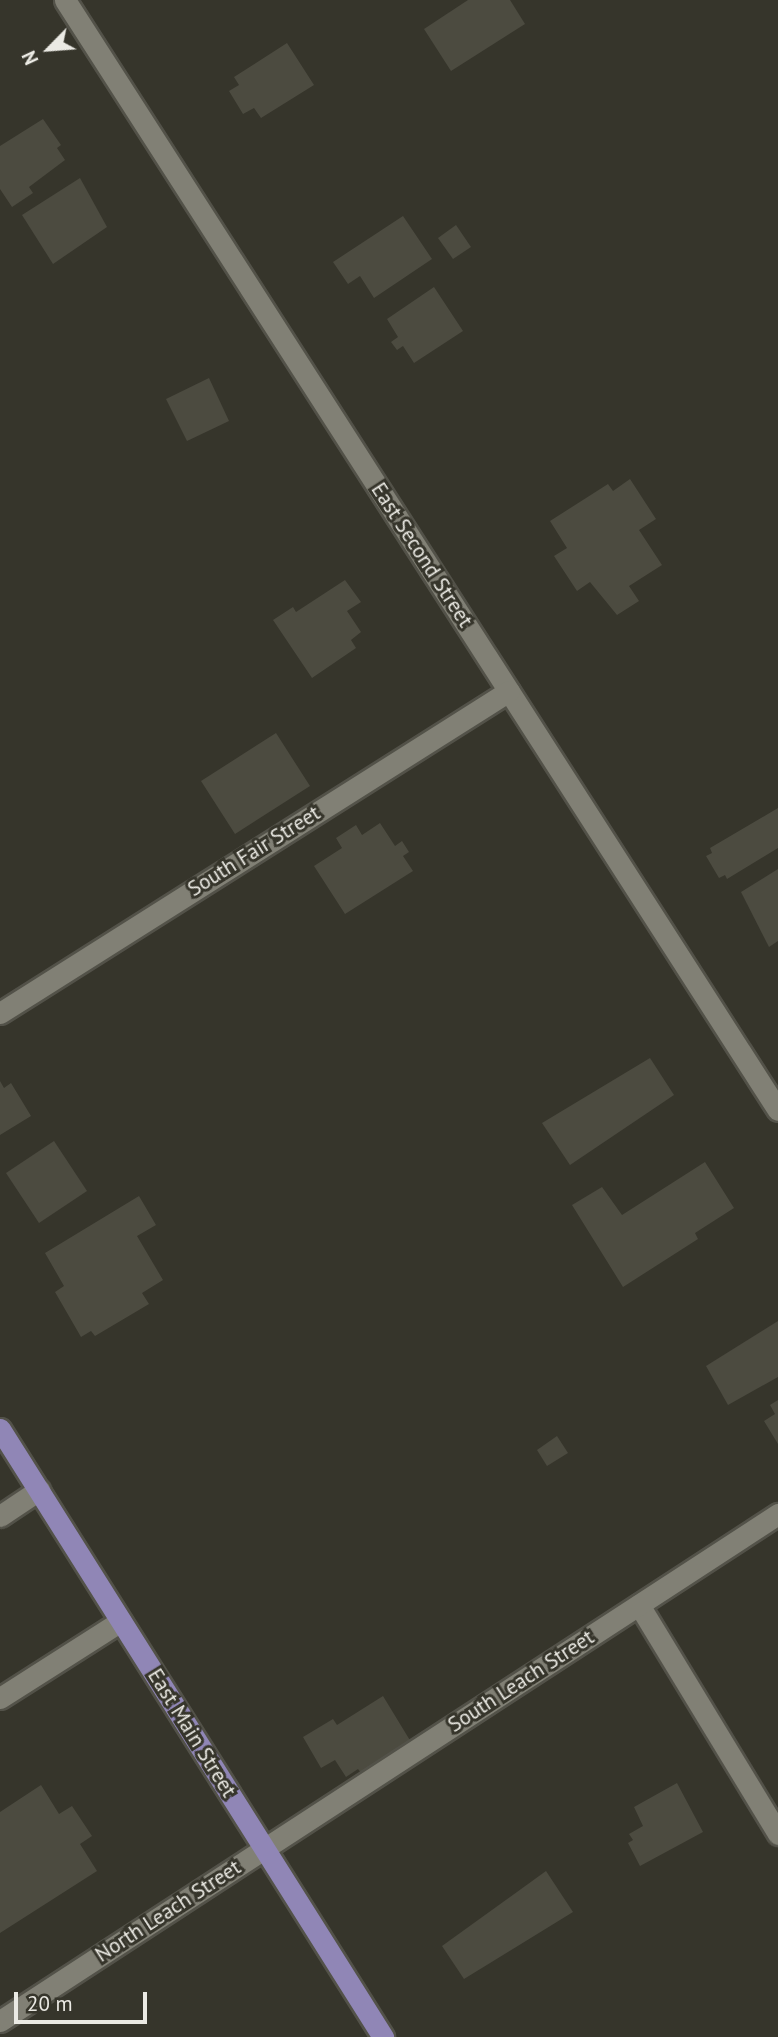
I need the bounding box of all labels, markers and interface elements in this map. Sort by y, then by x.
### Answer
north arrow [14,14,84,84]
text: N [16,47,43,69]
street label: East Second Street [366,478,478,632]
street label: South Fair Street [183,800,325,902]
street label: South Leach Street [443,1624,599,1738]
street label: East Main Street [142,1664,242,1802]
street label: North Leach Street [91,1855,245,1967]
scale bar [18,1978,150,2022]
text: 20 m [27,1990,73,2017]

